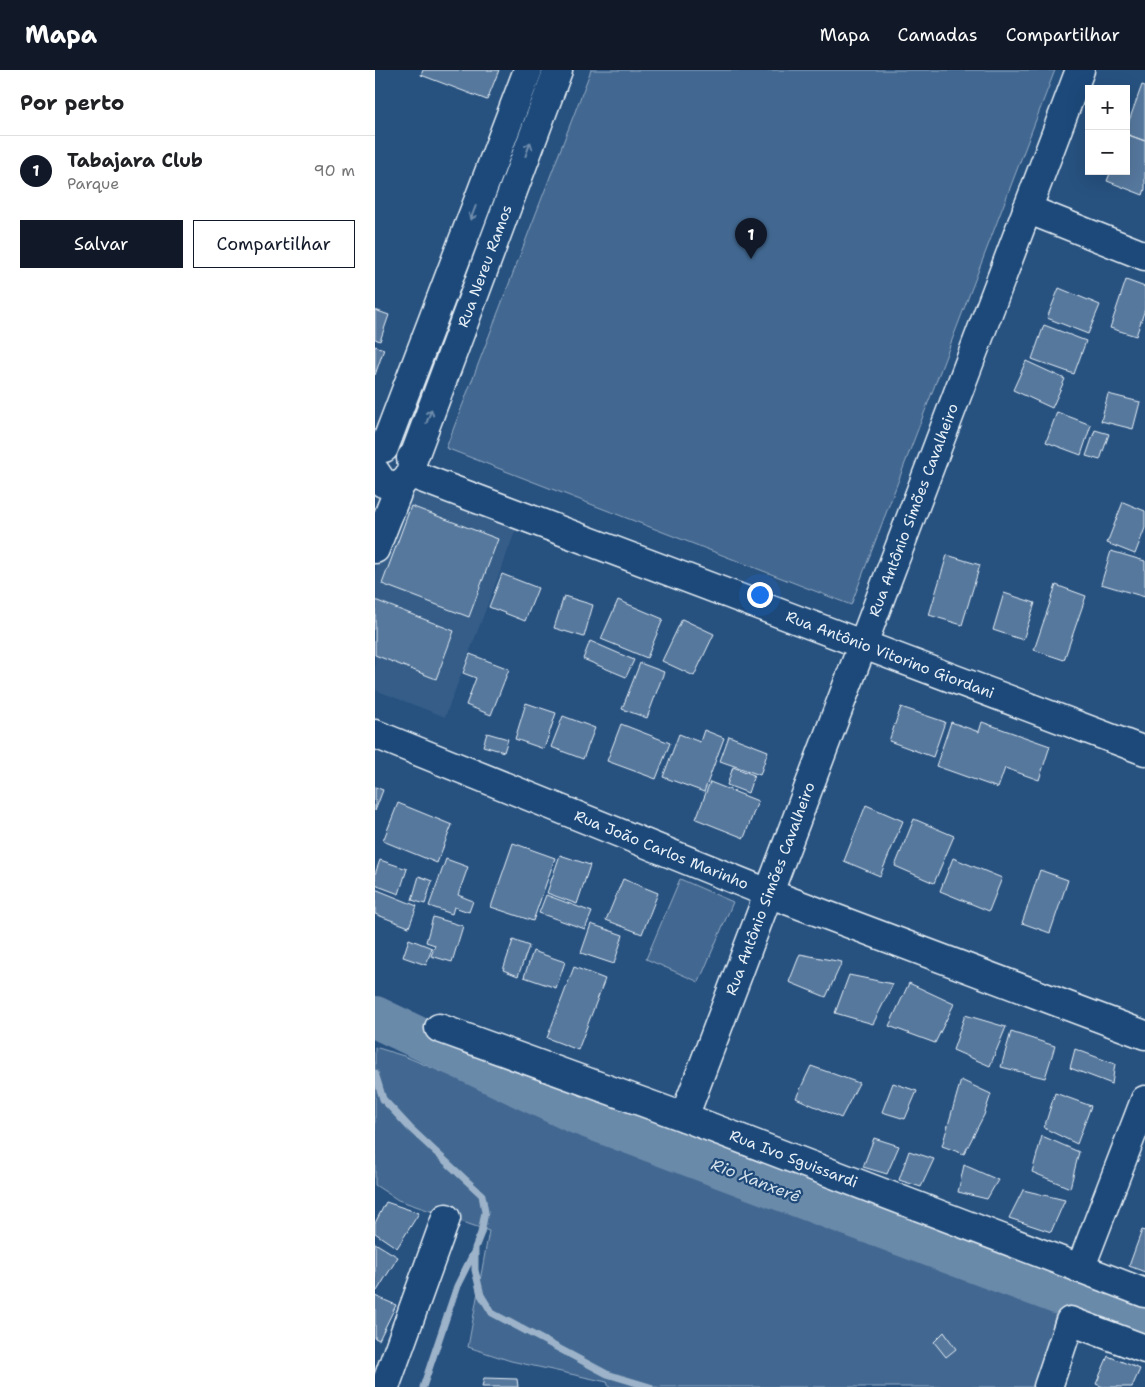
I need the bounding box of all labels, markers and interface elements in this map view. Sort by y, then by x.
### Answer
text: Mapa [25,19,97,51]
text: Mapa [820,23,870,47]
text: Camadas [898,23,978,47]
text: Compartilhar [1006,23,1120,47]
map controls [1085,85,1130,175]
button: + [1085,85,1130,130]
text: Por perto [20,89,124,117]
button: − [1085,130,1130,175]
one-way arrow [524,142,533,157]
text: Tabajara Club [67,148,203,173]
text: 1 [32,160,40,181]
text: 90 m [314,160,355,181]
text: Parque [67,173,119,194]
street label: Rua Nereu Ramos [453,202,517,330]
one-way arrow [468,205,477,221]
pin: 1 [735,218,767,259]
button: Salvar [20,220,183,268]
button: Compartilhar [193,220,355,268]
street label: Rua Antônio Simões Cavalheiro [864,400,963,619]
one-way arrow [425,409,434,424]
your location [747,582,773,608]
street label: Rua Antônio Vitorino Giordani [783,606,997,703]
street label: Rua Antônio Simões Cavalheiro [721,779,820,998]
street label: Rua João Carlos Marinho [571,806,752,894]
street label: Rua Ivo Sguissardi [727,1125,861,1192]
water label: Rio Xanxerê [708,1154,804,1207]

